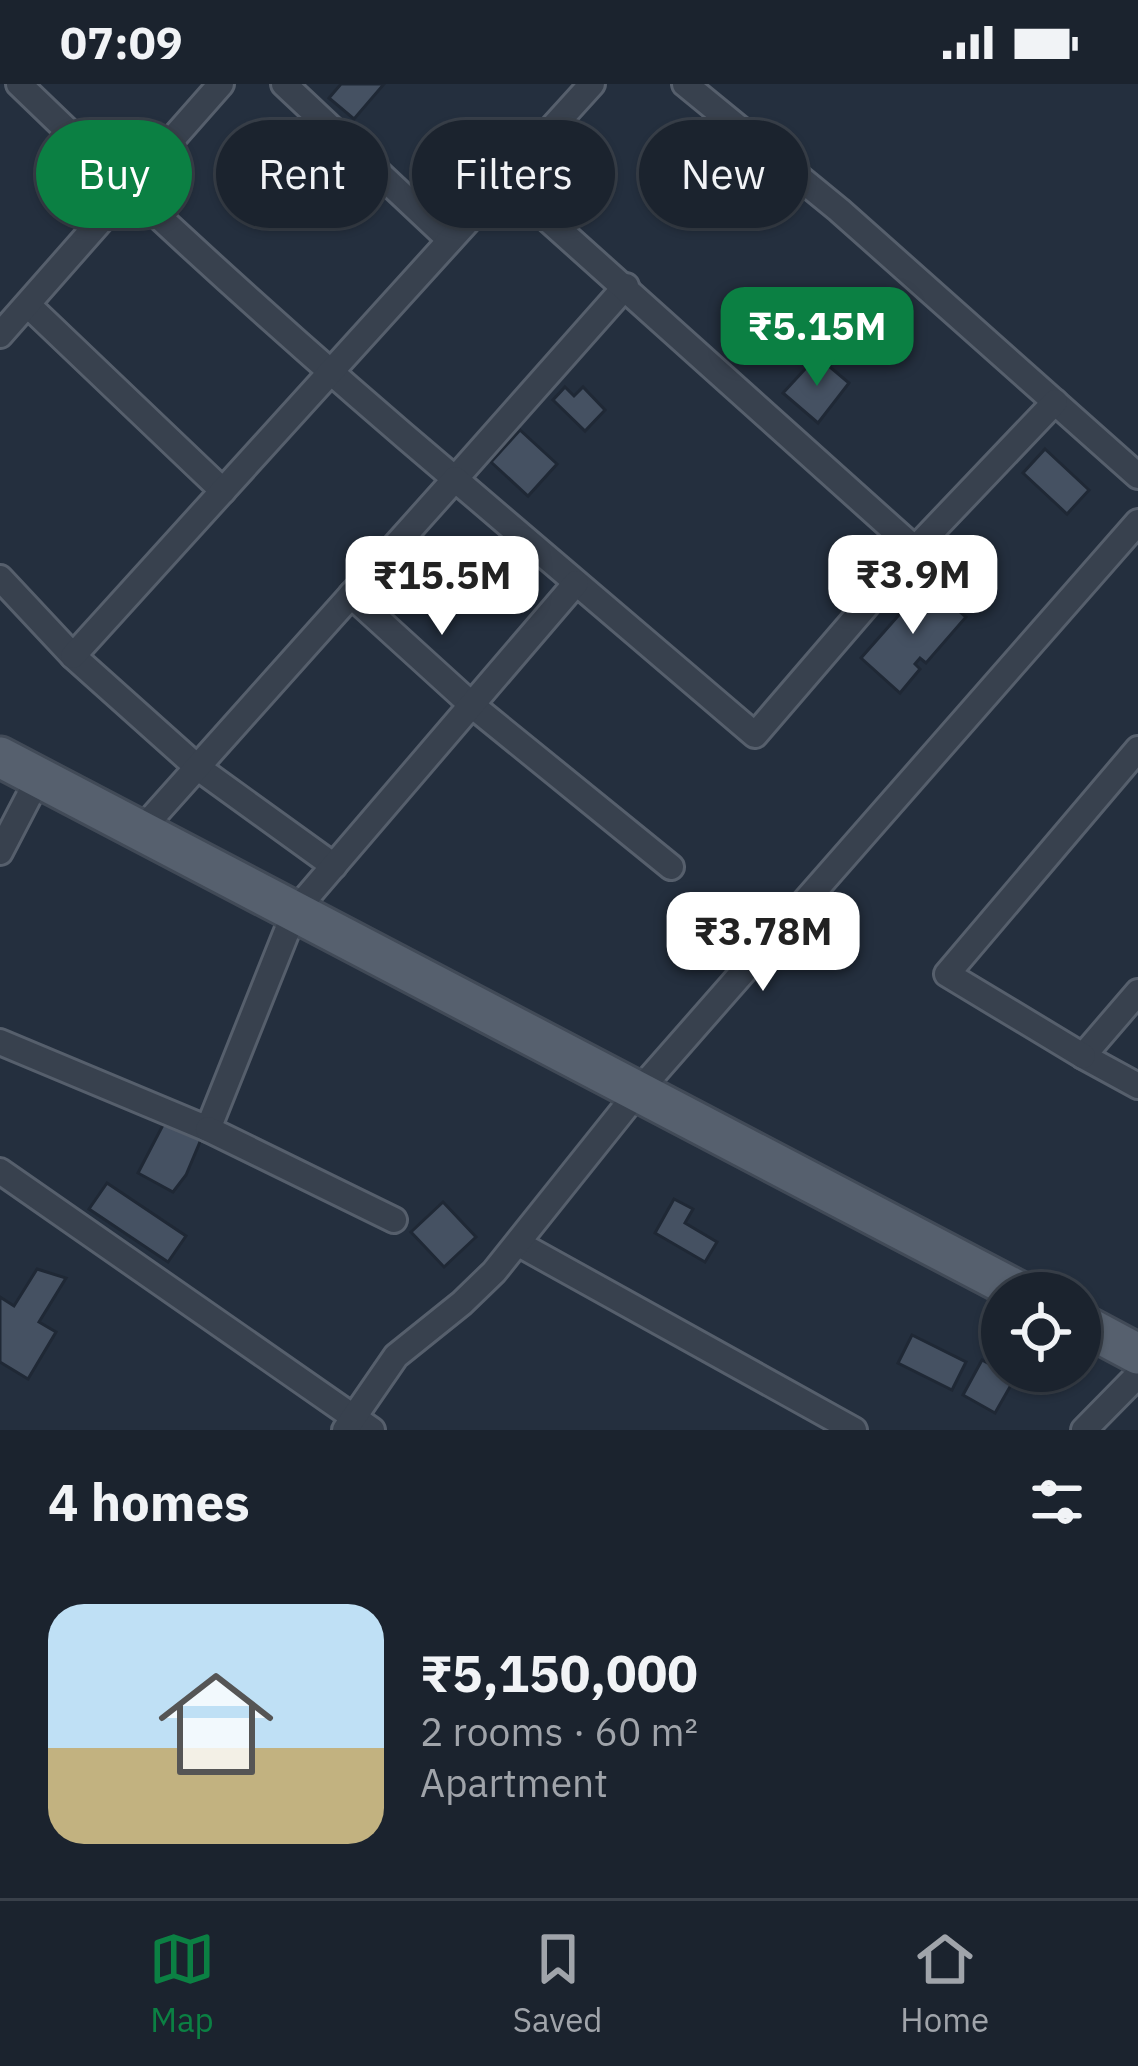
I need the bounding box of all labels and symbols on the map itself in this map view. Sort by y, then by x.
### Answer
pin: ₹5.15M [719,287,915,389]
pin: ₹3.9M [829,535,997,637]
pin: ₹15.5M [344,536,540,638]
pin: ₹3.78M [665,892,861,994]

